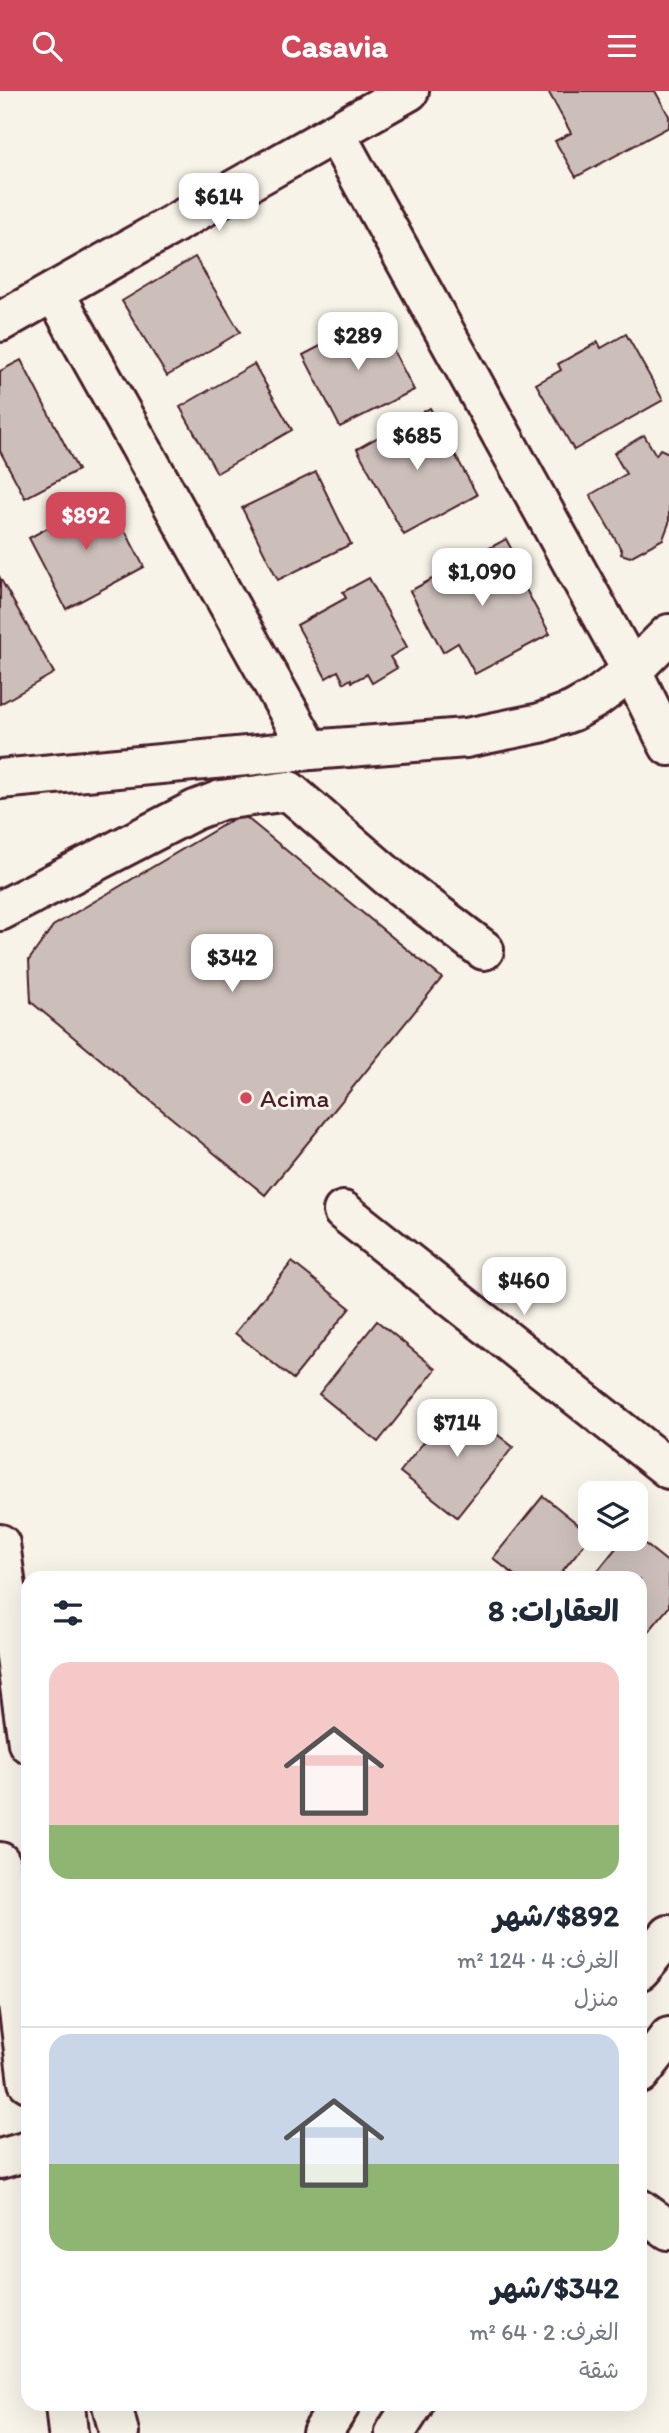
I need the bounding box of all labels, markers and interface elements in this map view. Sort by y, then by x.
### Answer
icon: search [28,27,66,65]
text: Casavia [281,27,388,65]
icon: menu [603,27,641,65]
pin: $614 [178,173,260,233]
text: $614 [195,182,243,210]
pin: $289 [317,313,399,372]
text: $289 [334,321,382,349]
pin: $685 [376,413,458,472]
text: $685 [393,421,441,449]
pin: $892 [45,493,127,552]
text: $892 [62,501,110,529]
pin: $1,090 [425,549,539,608]
text: $1,090 [448,557,516,585]
pin: $342 [191,935,273,994]
text: $342 [207,943,257,971]
place label: Acima [260,1082,329,1114]
marker: Acima [238,1090,254,1106]
pin: $460 [483,1257,565,1317]
text: $460 [498,1266,550,1294]
pin: $714 [416,1399,498,1459]
text: $714 [433,1408,481,1436]
map controls [578,1481,648,1551]
button: layers [578,1481,648,1551]
text: العقارات: 8 [488,1592,619,1629]
icon: filters [49,1594,87,1632]
icon: home [271,1708,397,1834]
text: $892/شهر [493,1897,619,1934]
text: الغرف: 4 · 124 m² [457,1946,619,1974]
text: منزل [574,1984,619,2012]
icon: home [271,2080,397,2206]
text: $342/شهر [491,2269,619,2306]
text: الغرف: 2 · 64 m² [469,2318,619,2346]
text: شقة [579,2356,619,2384]

